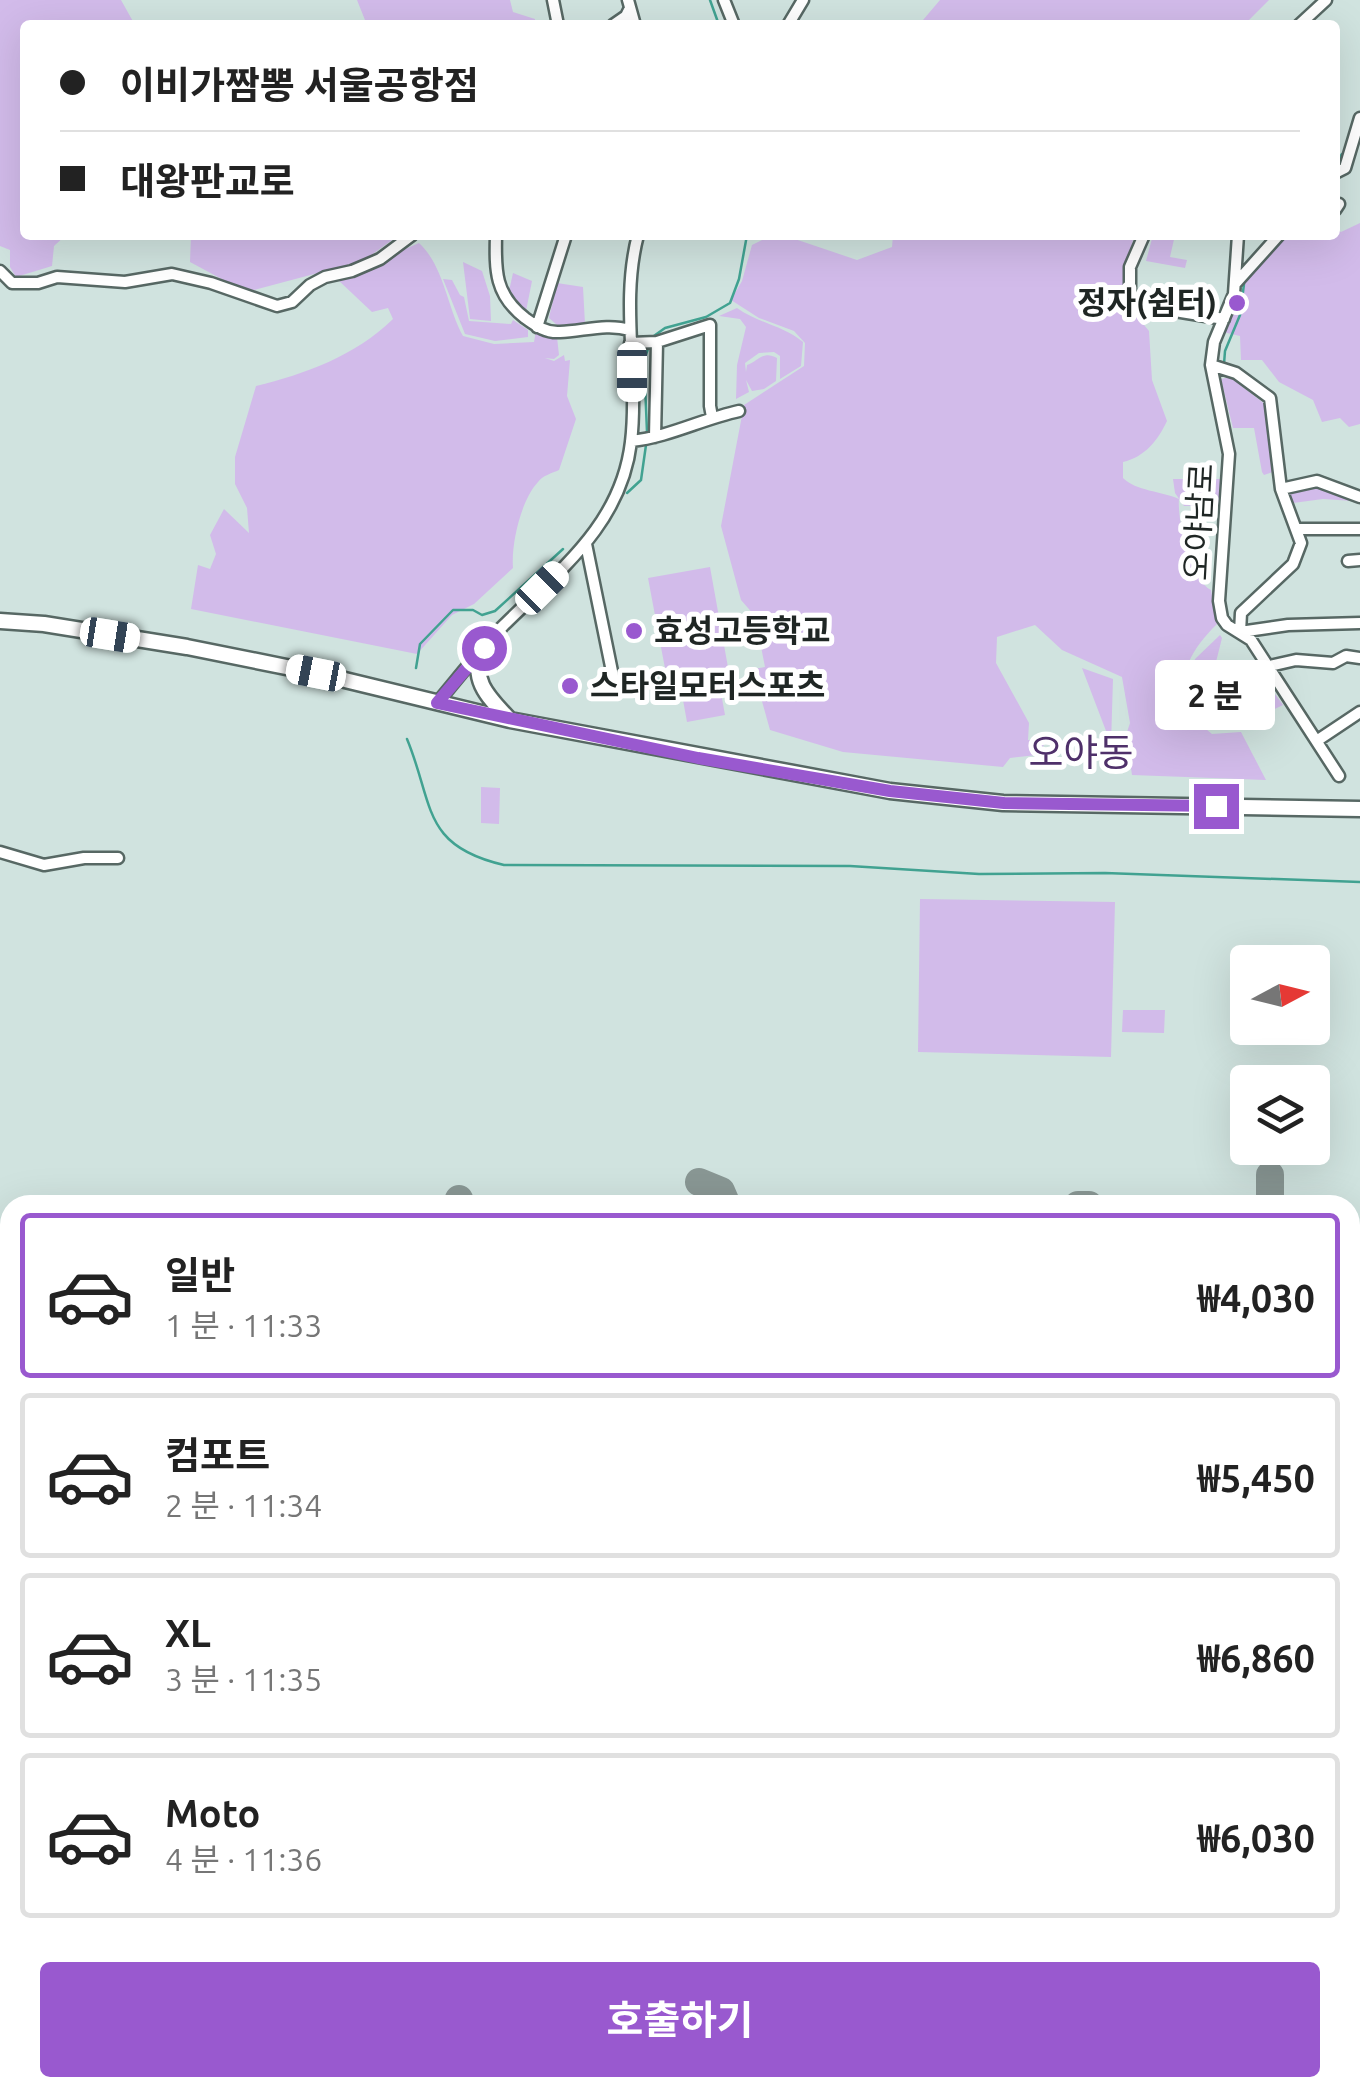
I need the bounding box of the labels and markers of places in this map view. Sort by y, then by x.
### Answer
place label: 정자(쉼터) [1077,284,1217,320]
marker: 정자(쉼터) [1226,292,1248,314]
place label: 효성고등학교 [654,612,831,648]
marker: 효성고등학교 [623,620,645,642]
place label: 스타일모터스포츠 [590,667,826,703]
marker: 스타일모터스포츠 [559,675,581,697]

